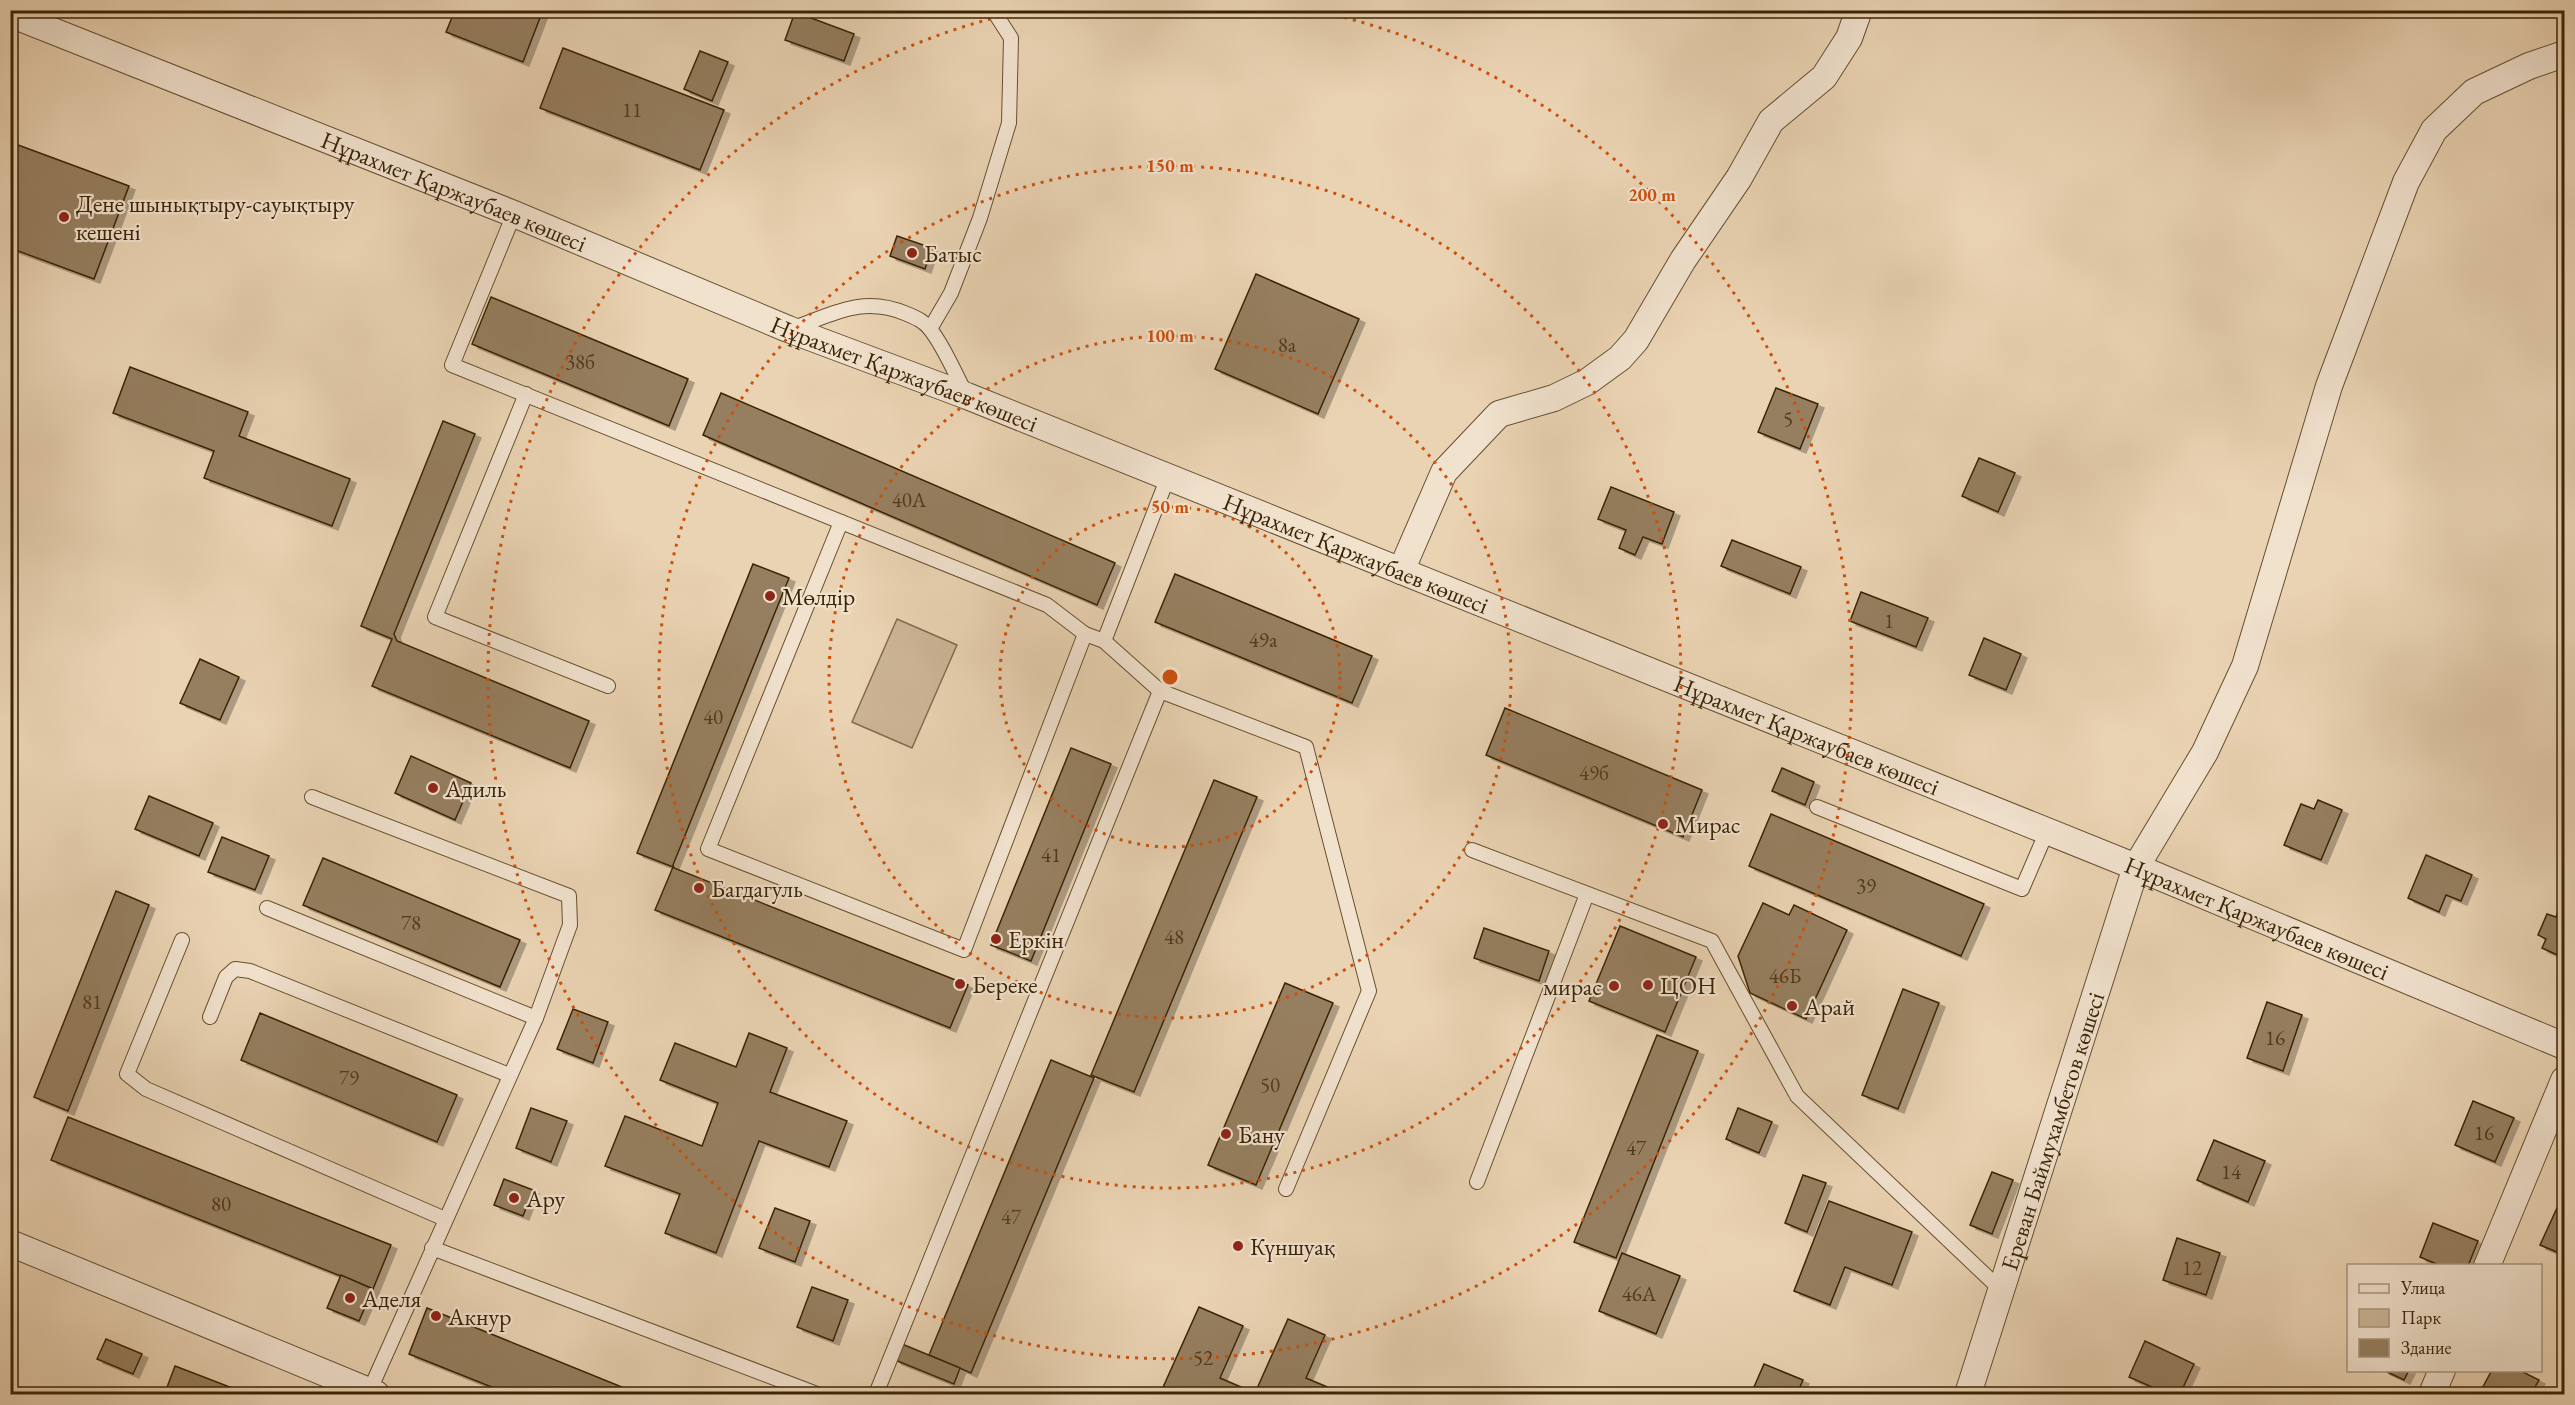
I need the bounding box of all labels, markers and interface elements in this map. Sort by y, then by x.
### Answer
house number: 11 [622,96,642,123]
street label: Нұрахмет Қаржаубаев көшесі [317,124,592,258]
text: 150 m [1146,154,1194,177]
text: 200 m [1628,183,1676,206]
place label: Дене шынықтыру-сауықтыру кешені [76,188,355,247]
marker: Дене шынықтыру-сауықтыру кешені [57,210,71,224]
place label: Батыс [924,238,982,269]
marker: Батыс [905,246,919,260]
street label: Нұрахмет Қаржаубаев көшесі [766,308,1043,439]
text: 100 m [1146,324,1194,347]
house number: 8а [1278,331,1297,358]
house number: 38б [565,348,595,375]
house number: 5 [1783,405,1793,432]
street label: Нұрахмет Қаржаубаев көшесі [1219,485,1494,620]
house number: 40А [892,486,927,513]
text: 50 m [1151,495,1189,518]
place label: Мөлдір [782,581,855,612]
marker: Мөлдір [763,589,777,603]
house number: 1 [1884,607,1894,634]
house number: 49а [1249,626,1278,653]
centre of rings [1160,667,1180,687]
street label: Нұрахмет Қаржаубаев көшесі [1670,667,1944,802]
house number: 40 [703,703,723,730]
house number: 49б [1579,759,1609,786]
place label: Адиль [444,773,506,804]
marker: Адиль [426,781,440,795]
place label: Мирас [1675,809,1741,840]
marker: Мирас [1656,817,1670,831]
house number: 41 [1041,841,1061,868]
street label: Нұрахмет Қаржаубаев көшесі [2120,849,2394,987]
house number: 39 [1856,872,1876,899]
place label: Багдагуль [711,873,803,904]
marker: Багдагуль [692,881,706,895]
house number: 78 [401,909,421,936]
house number: 48 [1164,923,1184,950]
place label: Еркін [1008,924,1064,955]
marker: Еркін [989,932,1003,946]
house number: 46Б [1769,962,1801,989]
place label: Береке [972,969,1038,1000]
place label: ЦОН [1660,970,1716,1001]
place label: мирас [1543,971,1602,1002]
marker: Береке [953,977,967,991]
marker: ЦОН [1641,978,1655,992]
marker: мирас [1607,979,1621,993]
house number: 81 [82,988,102,1015]
street label: Ереван Баймухамбетов көшесі [1993,988,2111,1274]
place label: Арай [1803,991,1855,1022]
marker: Арай [1785,999,1799,1013]
house number: 16 [2265,1024,2285,1051]
house number: 79 [339,1064,359,1091]
house number: 50 [1260,1071,1280,1098]
place label: Бану [1238,1119,1285,1150]
house number: 16 [2474,1119,2494,1146]
marker: Бану [1219,1127,1233,1141]
house number: 47 [1626,1134,1647,1161]
house number: 14 [2221,1158,2242,1185]
place label: Ару [525,1183,565,1214]
house number: 80 [211,1190,231,1217]
marker: Ару [507,1191,521,1205]
house number: 47 [1001,1203,1022,1230]
place label: Күншуақ [1250,1231,1336,1262]
marker: Күншуақ [1231,1239,1245,1253]
house number: 12 [2182,1254,2202,1281]
legend [2347,1264,2542,1372]
text: Улица [2400,1276,2446,1299]
house number: 46А [1622,1280,1657,1307]
place label: Аделя [361,1283,421,1314]
marker: Аделя [343,1291,357,1305]
place label: Акнур [447,1301,512,1332]
text: Парк [2401,1306,2441,1329]
marker: Акнур [429,1309,443,1323]
text: Здание [2401,1336,2451,1359]
house number: 52 [1193,1344,1213,1371]

